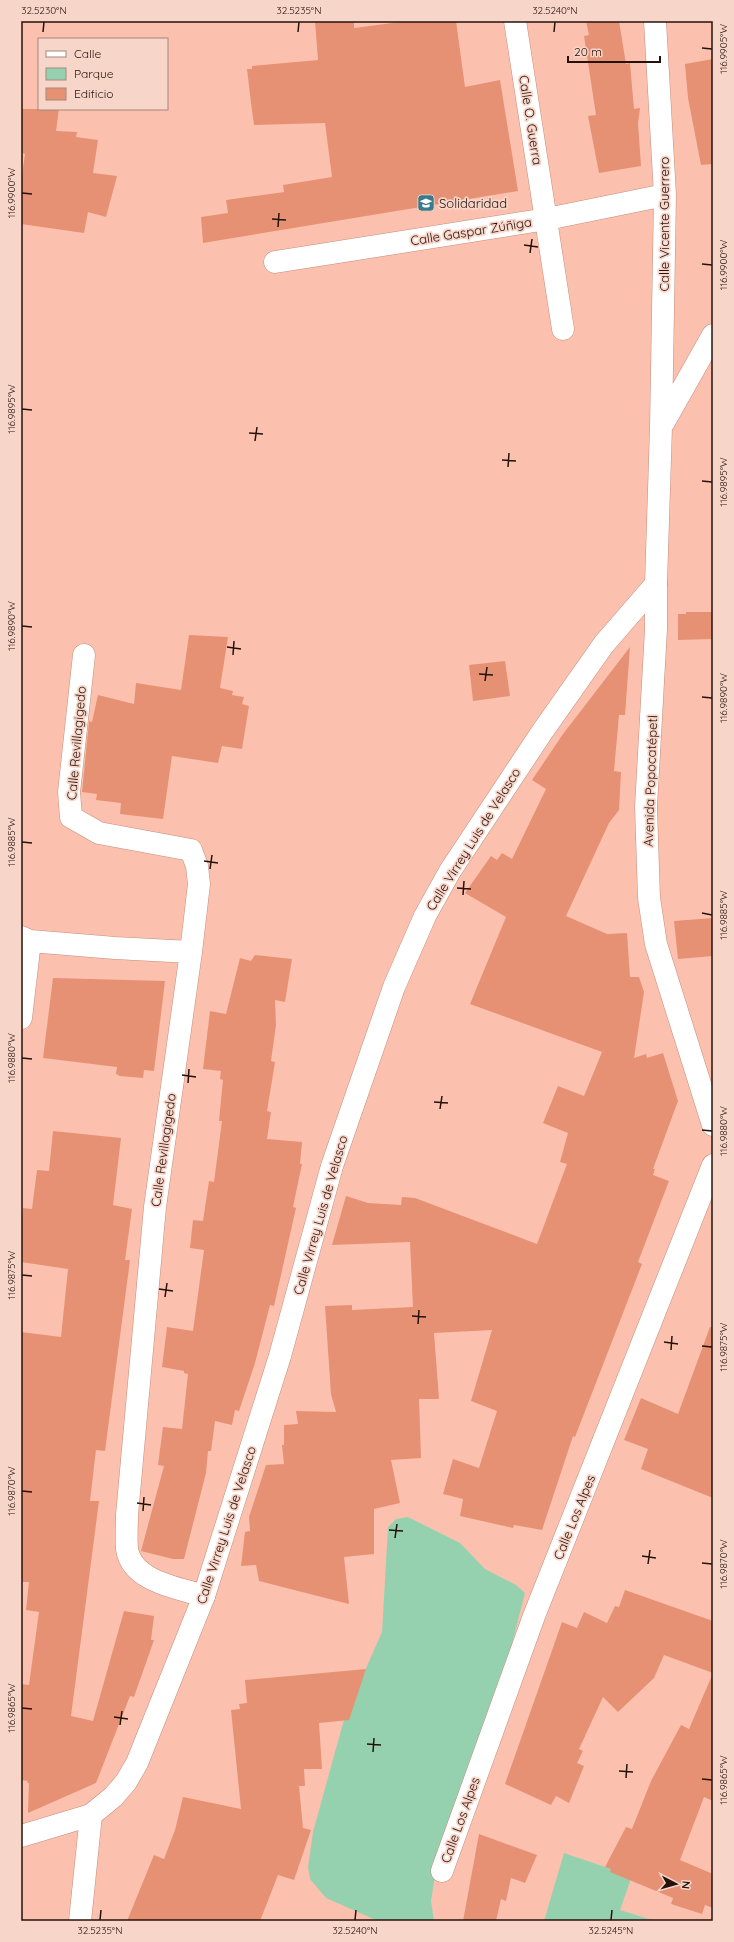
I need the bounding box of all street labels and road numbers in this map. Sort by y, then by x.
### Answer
street label: Calle O. Guerra [516,74,546,166]
street label: Calle Vicente Guerrero [656,156,672,291]
street label: Calle Gaspar Zúñiga [409,214,533,248]
street label: Calle Revillagigedo [63,685,89,801]
street label: Avenida Popocatépetl [640,715,660,847]
street label: Calle Virrey Luis de Velasco [422,765,524,913]
street label: Calle Revillagigedo [147,1092,179,1208]
street label: Calle Virrey Luis de Velasco [290,1133,351,1297]
street label: Calle Virrey Luis de Velasco [193,1444,259,1606]
street label: Calle Los Alpes [550,1472,598,1562]
street label: Calle Los Alpes [437,1775,483,1865]

